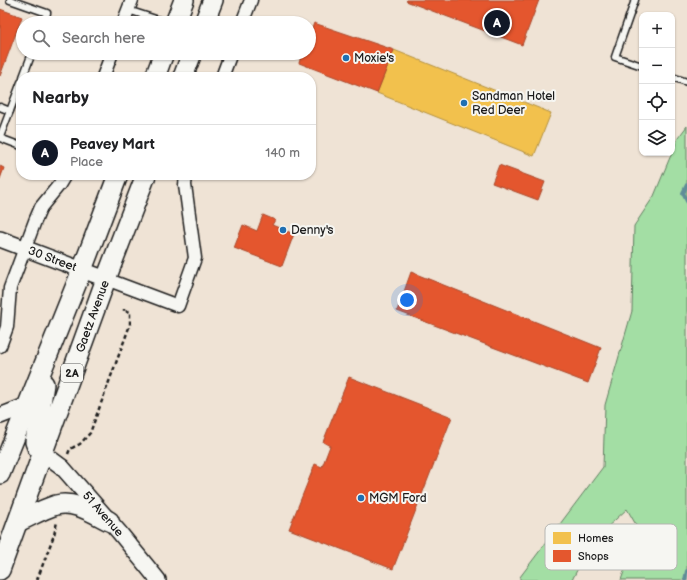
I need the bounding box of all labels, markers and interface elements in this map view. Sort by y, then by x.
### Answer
pin: A [484,8,510,38]
map controls [639,12,675,156]
button: + [639,12,675,48]
search box [16,16,316,60]
icon: search [30,27,52,49]
text: Search here [62,29,145,48]
button: − [639,48,675,84]
place label: Moxie's [354,51,394,66]
marker: Moxie's [341,53,351,63]
button: locate [639,84,675,120]
text: Nearby [32,88,89,108]
place label: Sandman Hotel Red Deer [472,89,555,118]
marker: Sandman Hotel Red Deer [459,98,469,108]
button: layers [639,120,675,156]
text: Peavey Mart [70,135,155,154]
text: A [41,145,49,161]
text: 140 m [265,145,300,161]
text: Place [70,154,103,170]
place label: Denny's [291,223,334,238]
marker: Denny's [278,225,288,235]
street label: 30 Street [26,243,79,275]
street label: Gaetz Avenue [72,278,112,355]
your location [397,290,417,310]
road number: 2A [61,364,83,382]
street label: 51 Avenue [79,488,127,540]
place label: MGM Ford [369,491,427,506]
marker: MGM Ford [356,493,366,503]
legend [545,524,677,570]
text: Homes [578,532,614,545]
text: Shops [578,550,609,563]

